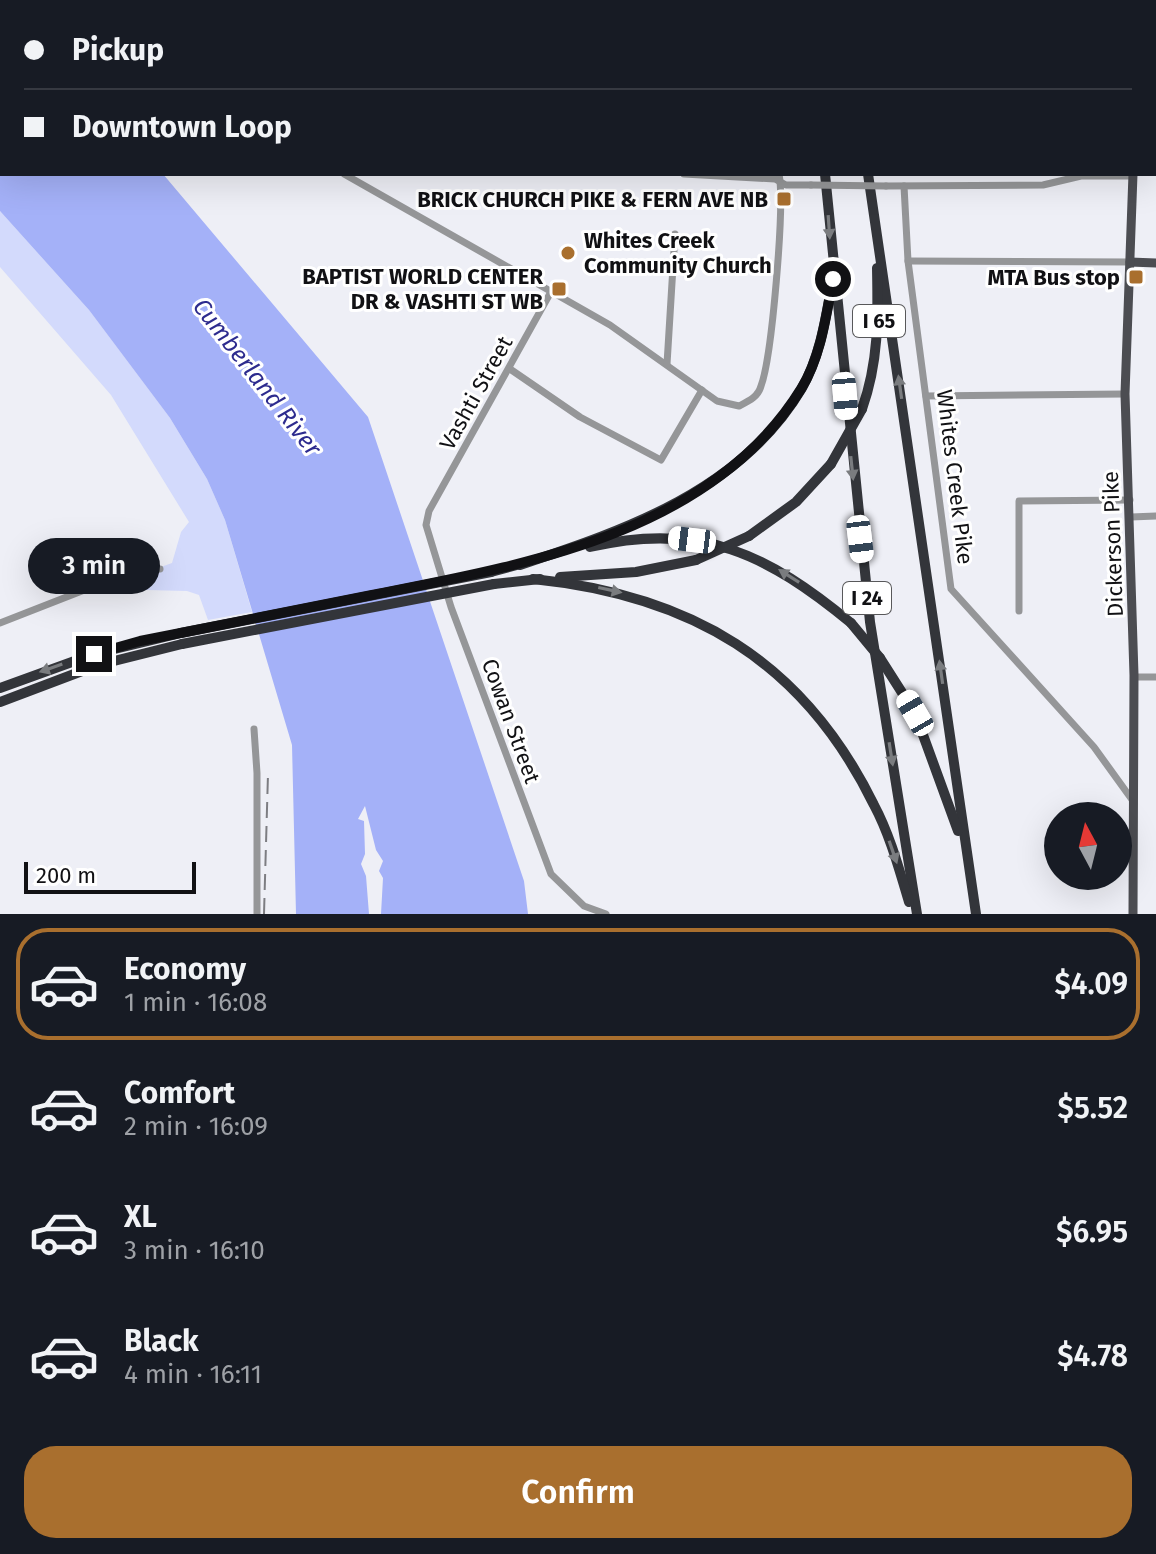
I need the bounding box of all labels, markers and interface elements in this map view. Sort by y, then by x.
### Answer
text: Pickup [72,32,164,68]
text: Downtown Loop [72,109,292,145]
place label: BRICK CHURCH PIKE & FERN AVE NB [417,186,768,213]
marker: BRICK CHURCH PIKE & FERN AVE NB [775,190,793,208]
one-way arrow [823,215,836,240]
place label: Whites Creek Community Church [584,227,772,279]
marker: Whites Creek Community Church [559,244,577,262]
route start [815,261,851,297]
place label: BAPTIST WORLD CENTER DR & VASHTI ST WB [302,263,543,315]
place label: MTA Bus stop [987,264,1120,291]
marker: MTA Bus stop [1127,268,1145,286]
marker: BAPTIST WORLD CENTER DR & VASHTI ST WB [550,280,568,298]
water label: Cumberland River [187,293,327,462]
road number: I 65 [853,305,905,337]
street label: Vashti Street [434,331,518,455]
car [831,371,859,421]
one-way arrow [893,374,906,399]
street label: Whites Creek Pike [931,388,979,566]
one-way arrow [845,456,858,481]
street label: Dickerson Pike [1097,471,1129,617]
car [845,514,875,564]
car [667,525,717,555]
callout: 3 min [28,538,160,594]
text: 3 min [62,550,126,581]
one-way arrow [778,570,800,584]
road number: I 24 [843,582,891,614]
one-way arrow [598,584,623,597]
route end [76,636,112,672]
street label: Cowan Street [476,655,546,787]
one-way arrow [934,659,947,684]
one-way arrow [39,662,63,674]
car [893,686,937,740]
one-way arrow [885,741,898,766]
north arrow [1044,802,1132,890]
map controls [1044,802,1132,890]
one-way arrow [887,840,899,864]
scale bar [24,858,196,894]
text: 200 m [36,862,96,889]
icon: car [28,948,100,1020]
text: Economy [124,951,246,987]
text: $4.09 [1055,966,1128,1002]
text: 1 min · 16:08 [124,987,267,1018]
icon: car [28,1072,100,1144]
text: Comfort [124,1075,235,1111]
text: $5.52 [1058,1090,1128,1126]
text: 2 min · 16:09 [124,1111,268,1142]
icon: car [28,1196,100,1268]
text: XL [124,1199,157,1235]
text: $6.95 [1056,1214,1128,1250]
text: 3 min · 16:10 [124,1235,265,1266]
icon: car [28,1320,100,1392]
text: Black [124,1323,199,1359]
text: $4.78 [1057,1338,1128,1374]
text: 4 min · 16:11 [124,1359,262,1390]
button: Confirm [24,1446,1132,1538]

